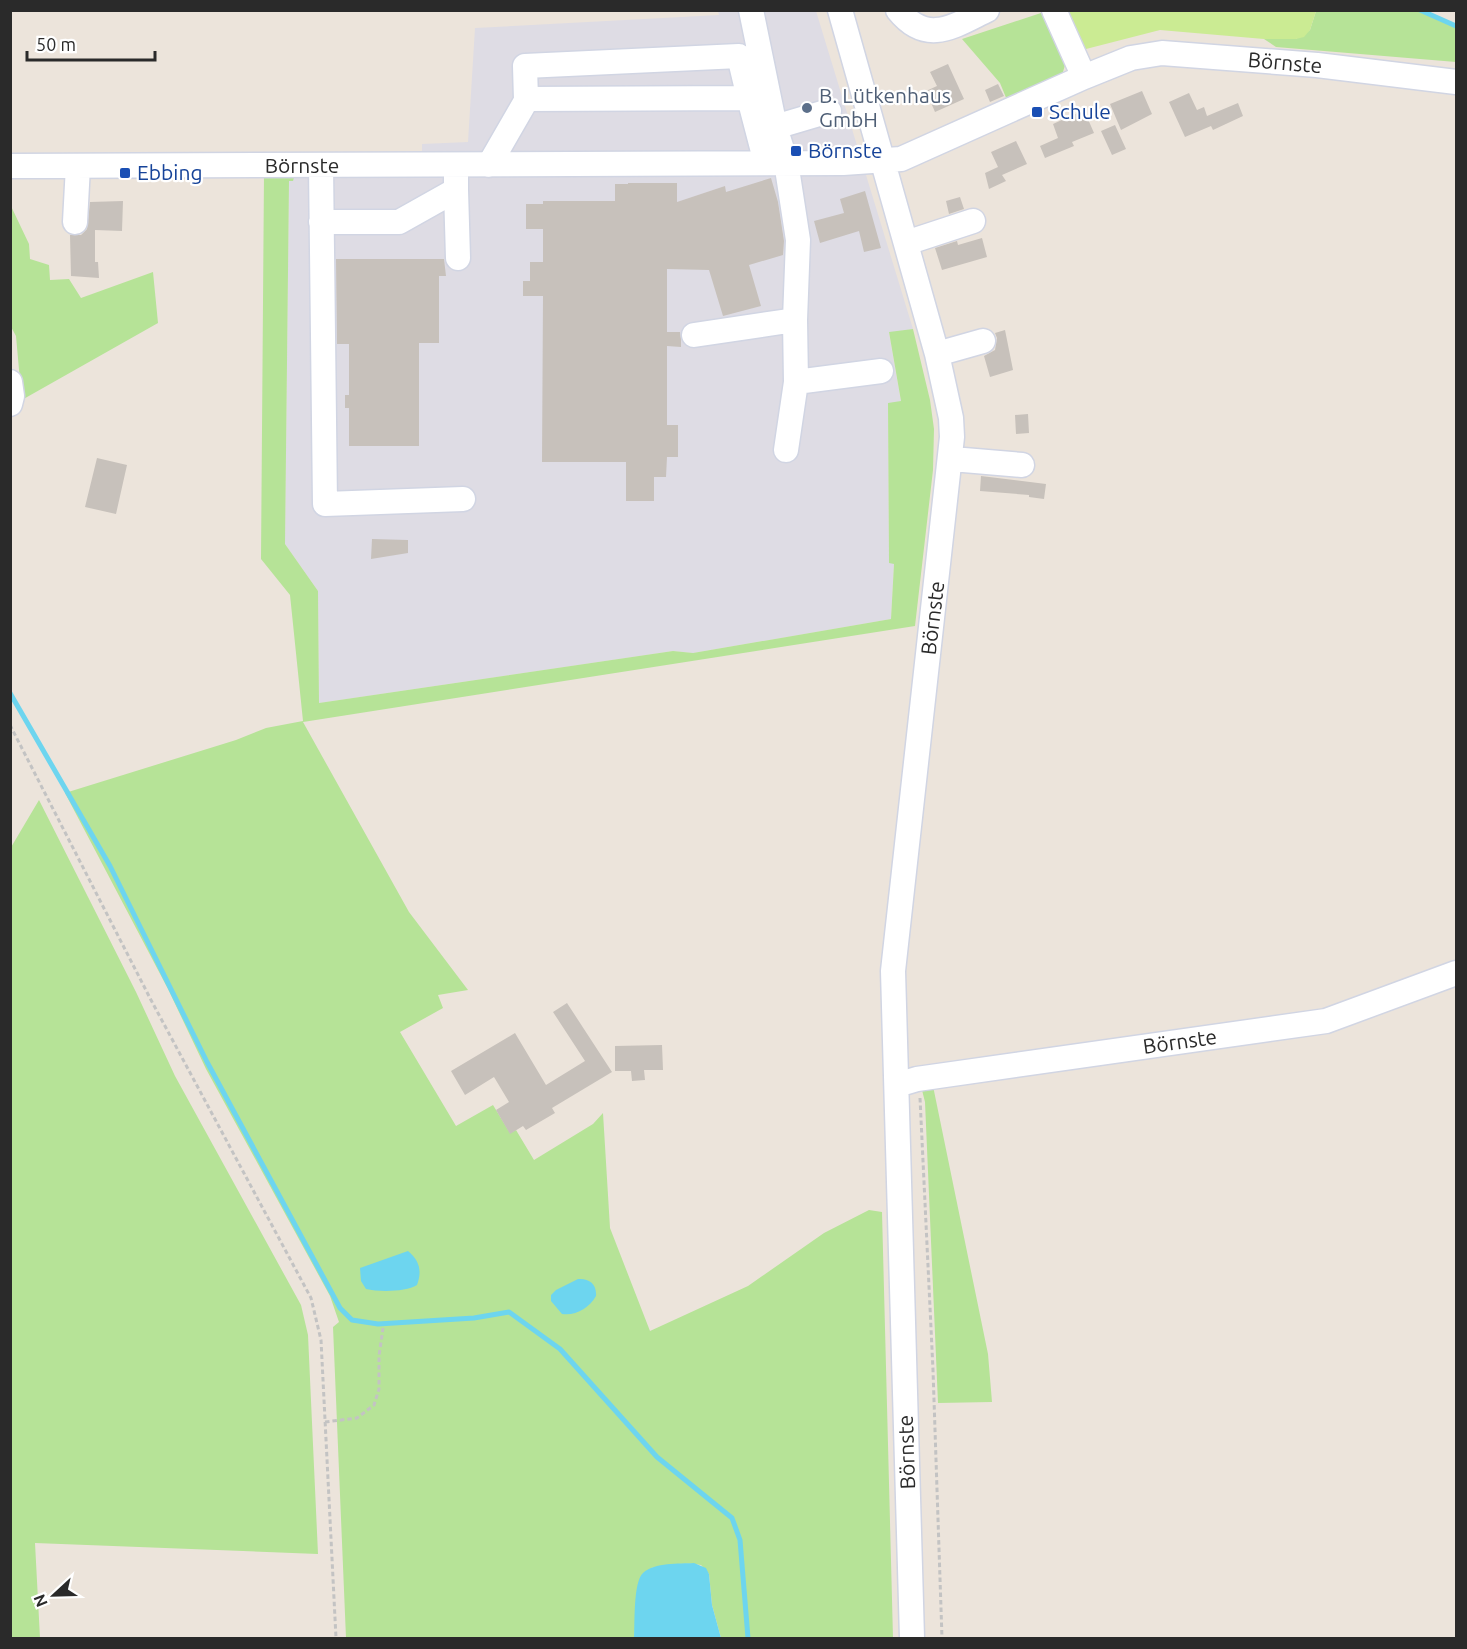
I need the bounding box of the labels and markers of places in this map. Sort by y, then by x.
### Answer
place label: B. Lütkenhaus GmbH [819,83,951,131]
place label: Schule [1049,99,1111,123]
marker: B. Lütkenhaus GmbH [800,101,814,115]
marker: Schule [1030,105,1044,119]
place label: Börnste [808,138,883,162]
marker: Börnste [789,144,803,158]
place label: Ebbing [137,160,203,184]
marker: Ebbing [118,166,132,180]

